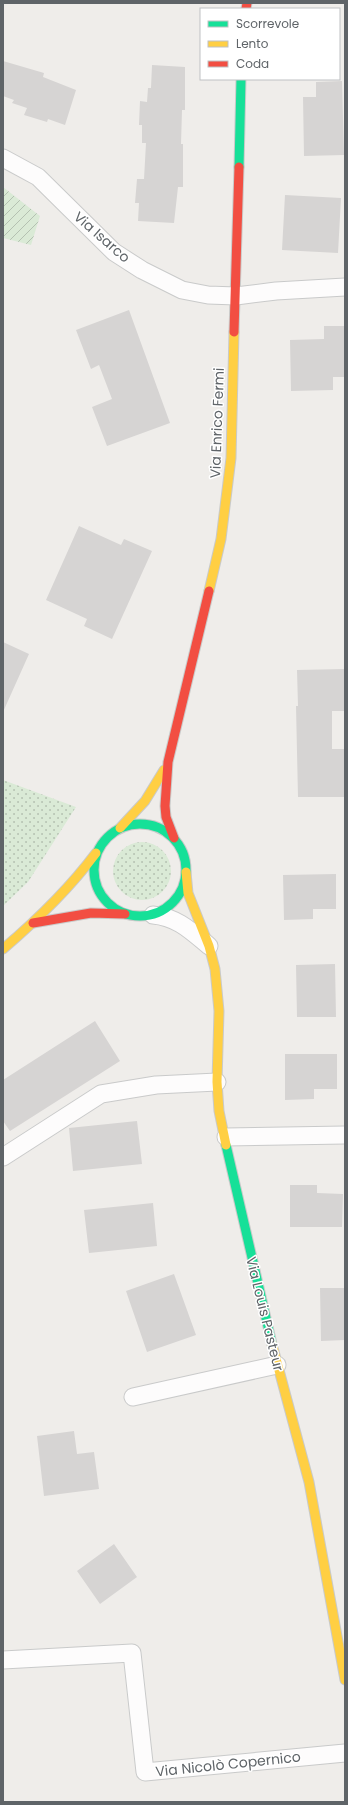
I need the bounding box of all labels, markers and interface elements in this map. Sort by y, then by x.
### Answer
legend [200,8,340,80]
text: Scorrevole [236,15,299,32]
text: Lento [236,35,269,52]
text: Coda [236,55,269,72]
street label: Via Isarco [69,207,135,267]
street label: Via Enrico Fermi [205,367,229,479]
street label: Via Louis Pasteur [241,1255,289,1373]
street label: Via Nicolò Copernico [154,1746,302,1782]

